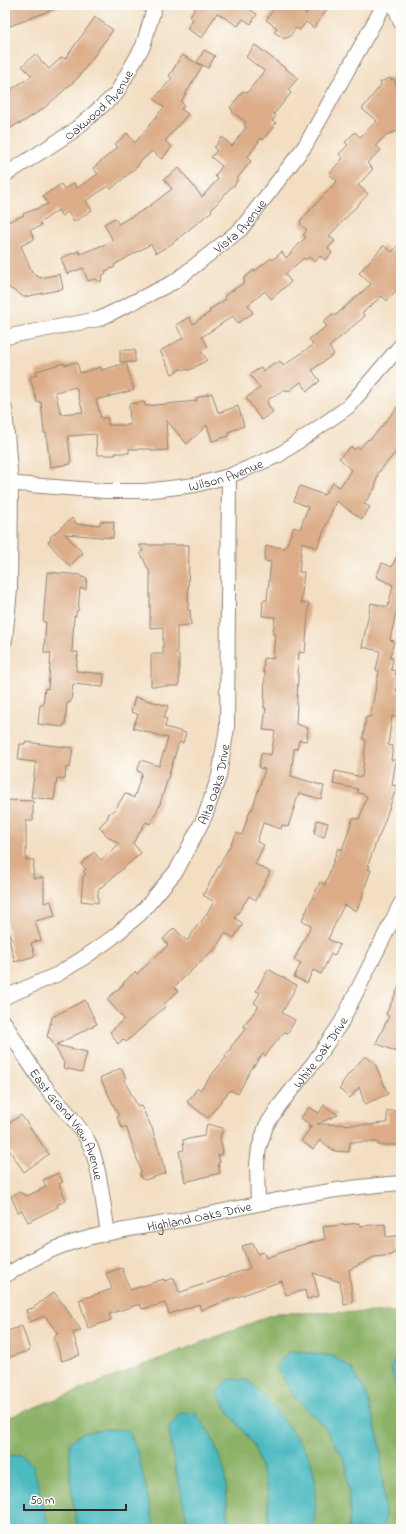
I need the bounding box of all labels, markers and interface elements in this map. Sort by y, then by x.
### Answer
street label: Oakwood Avenue [61,67,139,146]
street label: Vista Avenue [209,196,272,259]
street label: Wilson Avenue [188,455,266,497]
street label: Alta Oaks Drive [194,743,235,829]
street label: White Oak Drive [289,1014,354,1092]
street label: East Grand View Avenue [24,1065,108,1182]
street label: Highland Oaks Drive [146,1197,253,1237]
scale bar [24,1486,126,1512]
text: 50 m [30,1492,54,1510]

